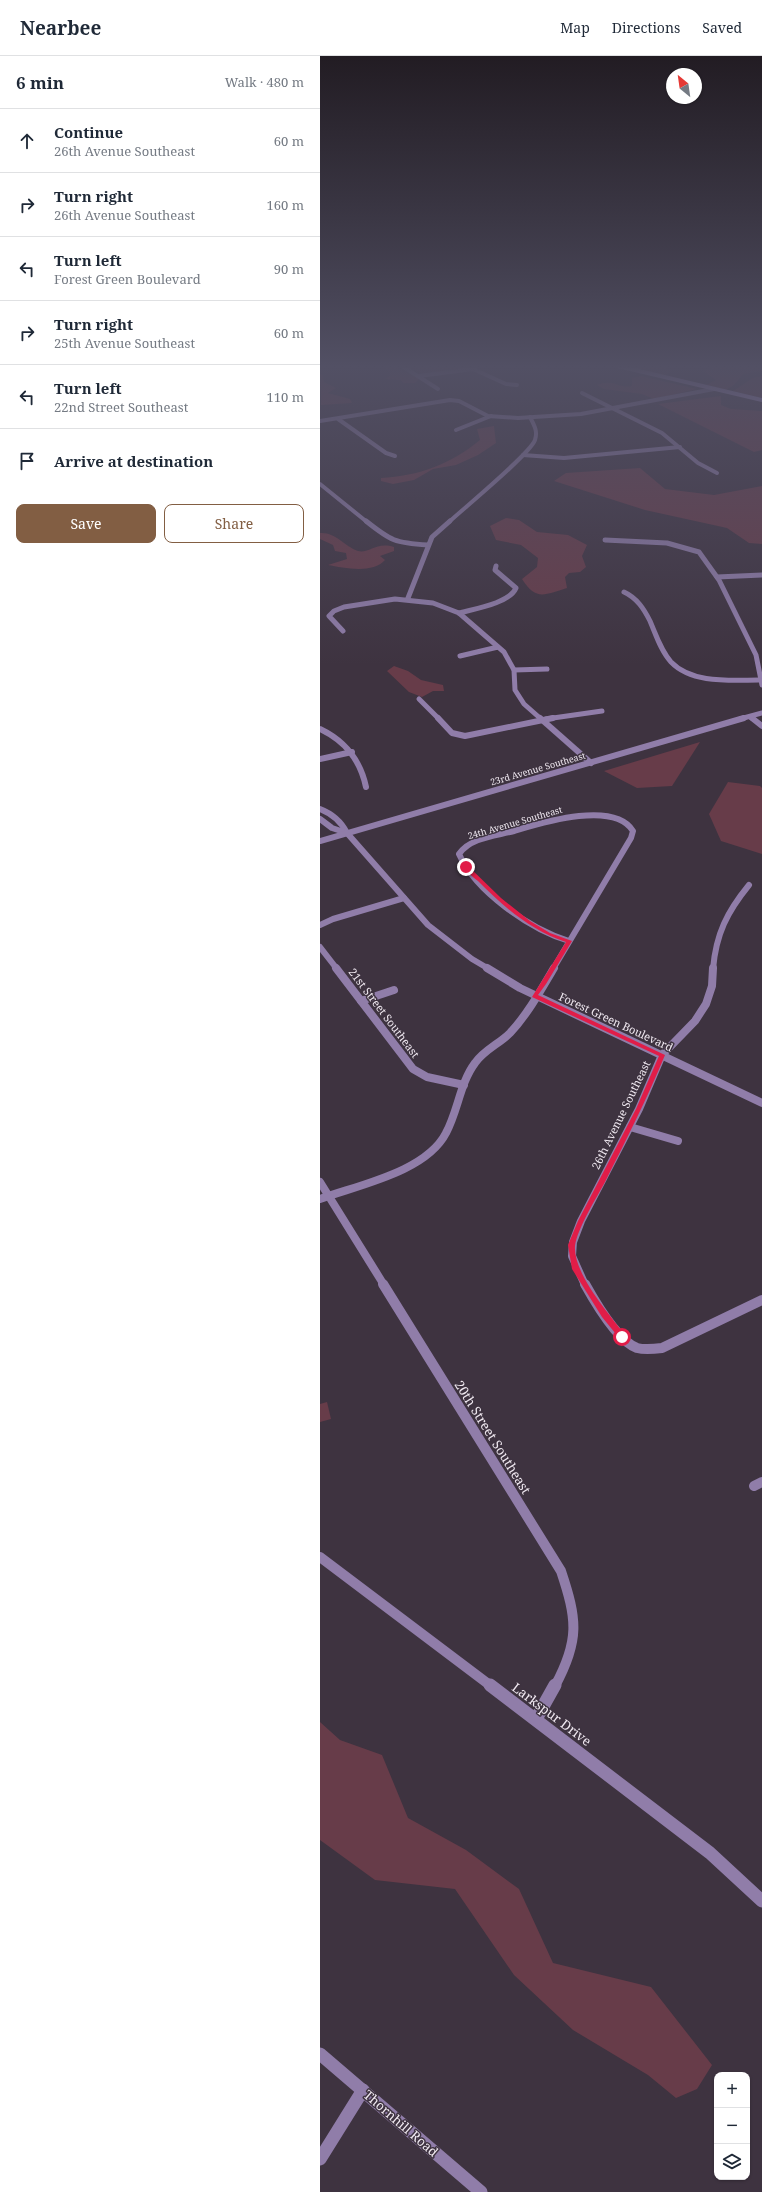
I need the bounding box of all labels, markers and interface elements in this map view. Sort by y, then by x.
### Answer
text: Nearbee [20,15,101,41]
text: Map [560,18,590,37]
text: Directions [612,18,680,37]
text: Saved [702,18,742,37]
north arrow [666,68,702,104]
text: 6 min [16,71,64,94]
text: Walk · 480 m [225,73,304,91]
text: Continue [54,122,123,142]
icon: ahead [16,130,38,152]
text: 60 m [274,132,304,150]
text: 26th Avenue Southeast [54,142,195,160]
text: Turn right [54,186,133,206]
icon: right [16,194,38,216]
text: 160 m [267,196,304,214]
text: 26th Avenue Southeast [54,206,195,224]
text: Turn left [54,250,122,270]
icon: left [16,258,38,280]
text: 90 m [274,260,304,278]
text: Forest Green Boulevard [54,270,201,288]
text: Turn right [54,314,133,334]
icon: right [16,322,38,344]
text: 60 m [274,324,304,342]
text: 25th Avenue Southeast [54,334,195,352]
text: Turn left [54,378,122,398]
icon: left [16,386,38,408]
text: 110 m [267,388,304,406]
text: 22nd Street Southeast [54,398,188,416]
icon: arrive [16,450,38,472]
text: Arrive at destination [54,451,213,471]
button: Save [16,504,156,543]
button: Share [164,504,304,543]
street label: 23rd Avenue Southeast [489,749,587,788]
street label: 24th Avenue Southeast [466,803,564,842]
route end [457,858,475,876]
street label: 21st Street Southeast [346,965,423,1061]
street label: Forest Green Boulevard [557,988,676,1055]
street label: 26th Avenue Southeast [588,1058,653,1172]
route start [613,1328,631,1346]
street label: 20th Street Southeast [451,1377,535,1498]
street label: Larkspur Drive [509,1678,595,1750]
map controls [714,2072,750,2180]
button: + [714,2072,750,2108]
street label: Thornhill Road [360,2086,442,2160]
button: − [714,2108,750,2144]
button: layers [714,2144,750,2180]

